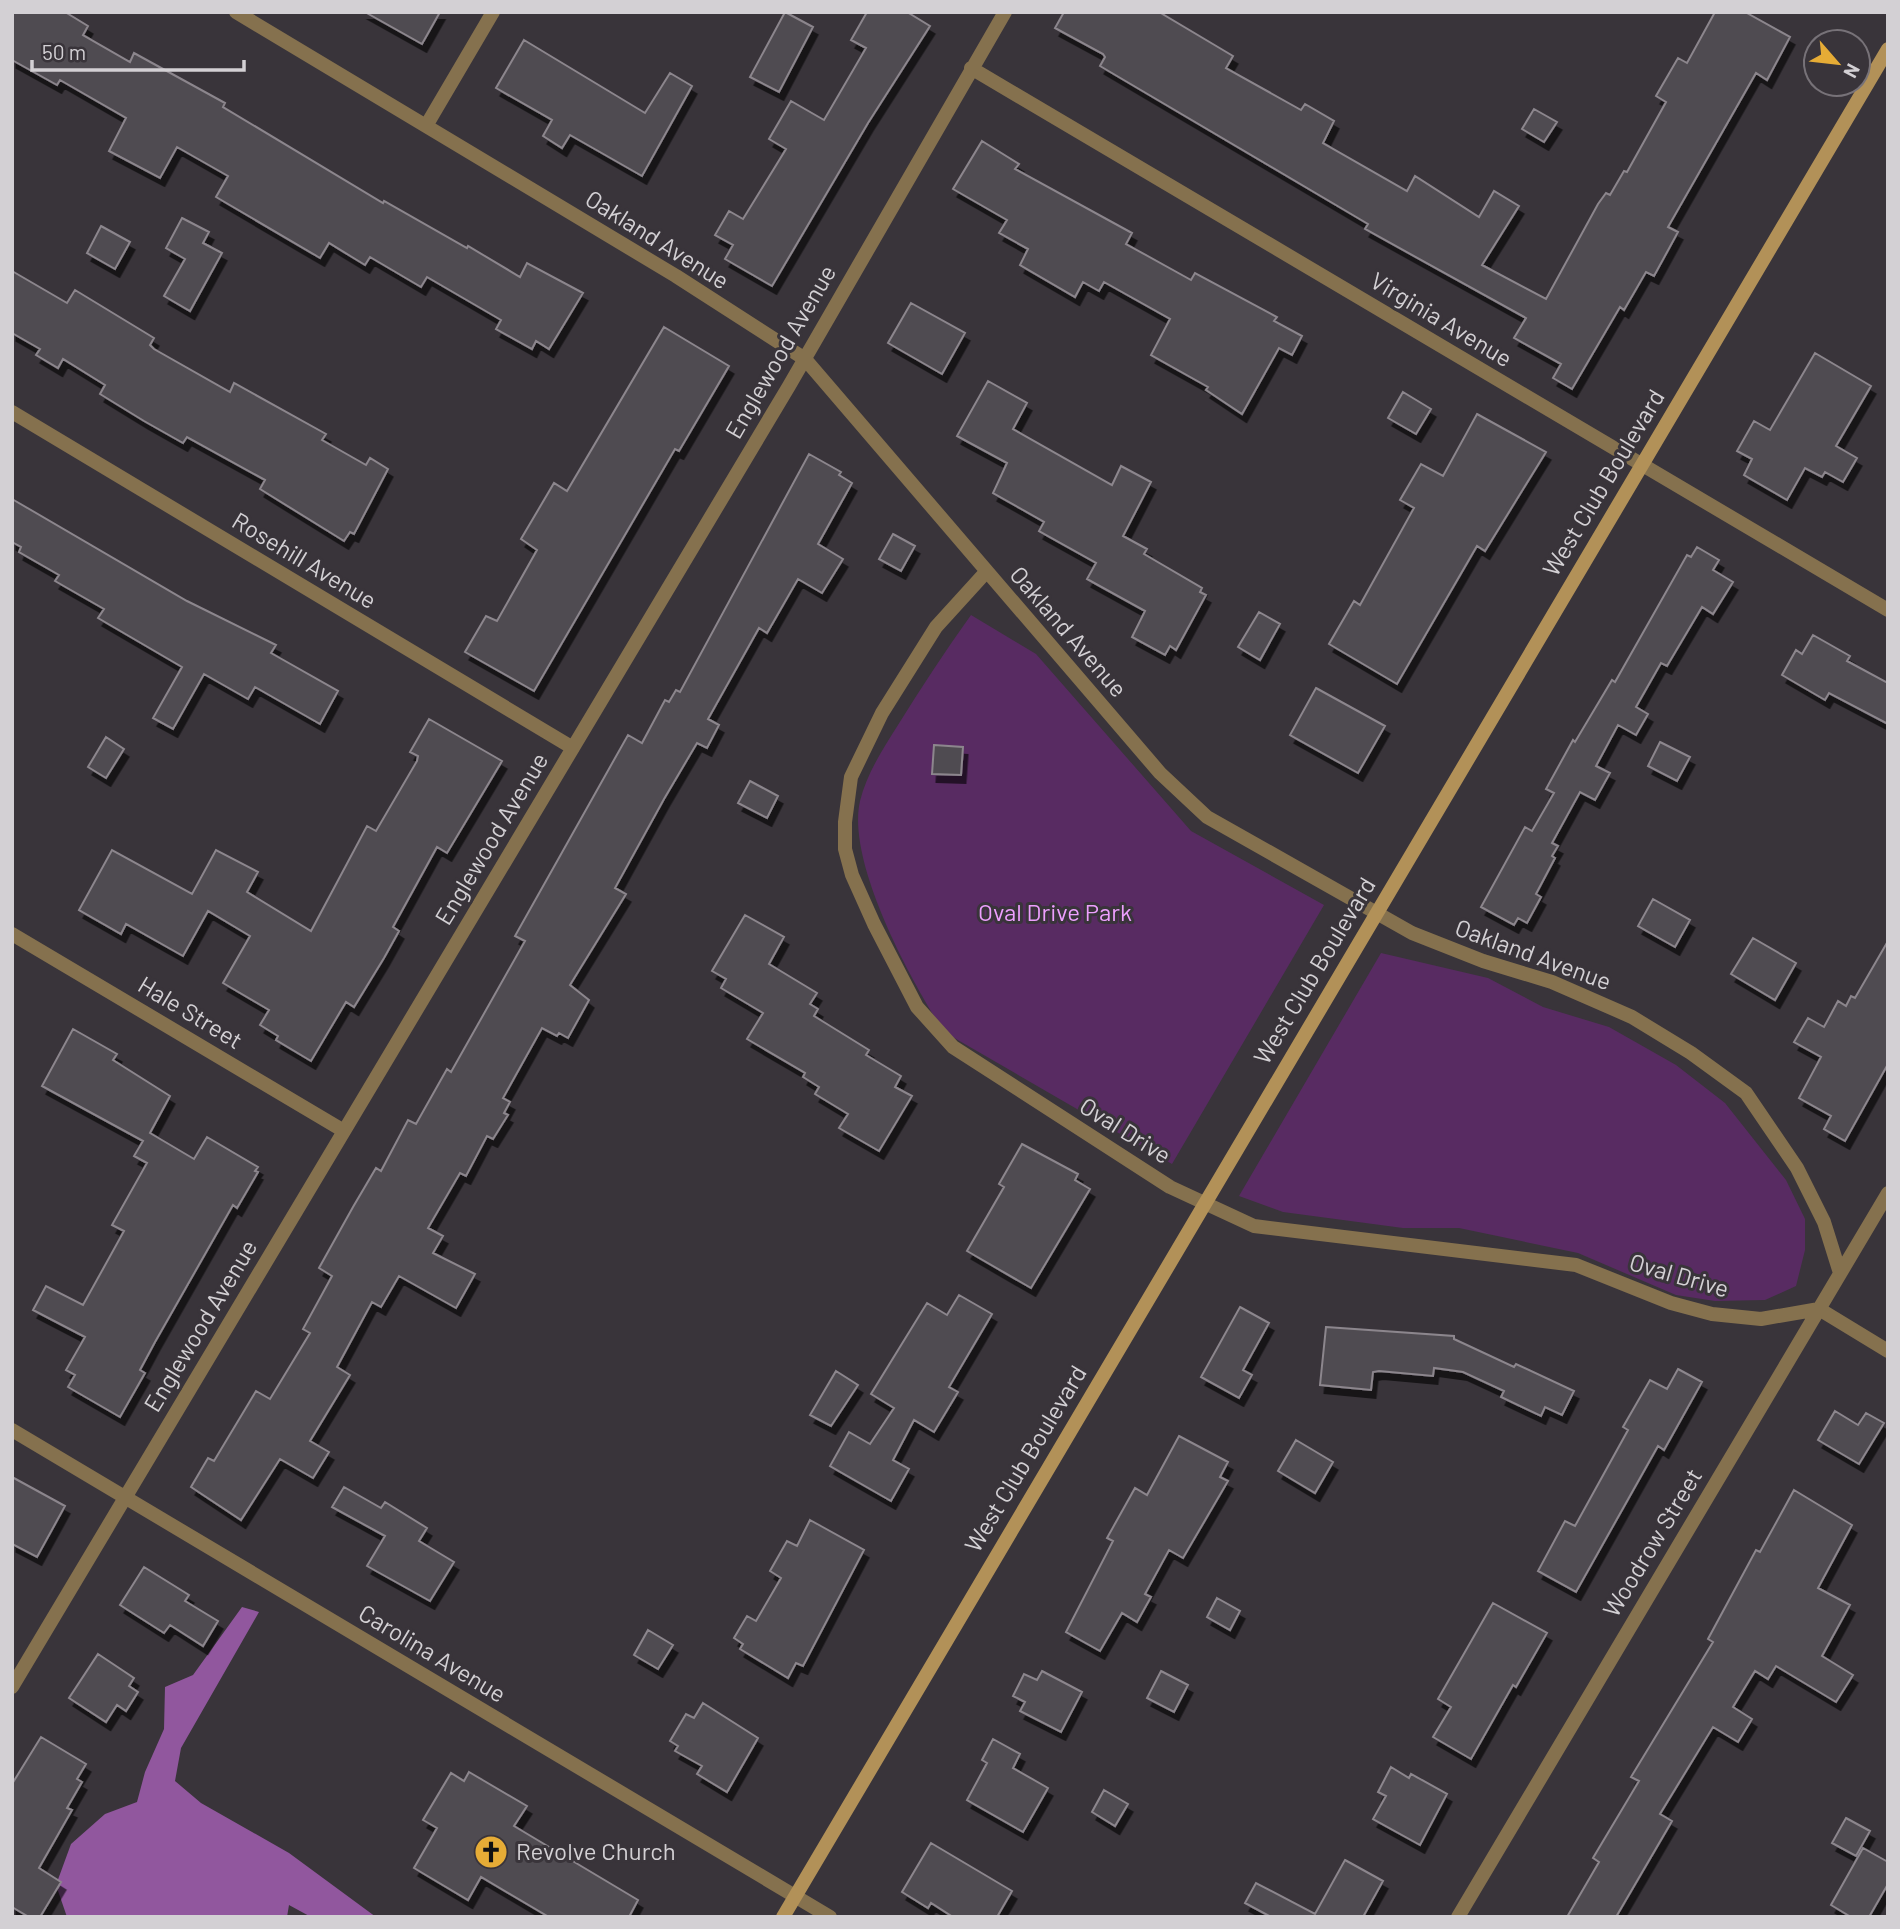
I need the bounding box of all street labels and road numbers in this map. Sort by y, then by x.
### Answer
street label: Oakland Avenue [581,183,735,294]
street label: Englewood Avenue [718,259,841,443]
street label: Virginia Avenue [1366,265,1518,372]
street label: West Club Boulevard [1536,384,1670,581]
street label: Rosehill Avenue [227,505,382,614]
street label: Oakland Avenue [1004,560,1134,702]
street label: Englewood Avenue [428,747,553,929]
street label: West Club Boulevard [1247,872,1381,1069]
street label: Oakland Avenue [1452,912,1615,995]
street label: Hale Street [133,969,248,1054]
street label: Oval Drive [1075,1090,1177,1169]
street label: Englewood Avenue [137,1234,262,1416]
street label: Oval Drive [1626,1247,1732,1303]
street label: West Club Boulevard [958,1360,1092,1557]
street label: Woodrow Street [1596,1463,1707,1622]
street label: Carolina Avenue [354,1597,512,1708]

